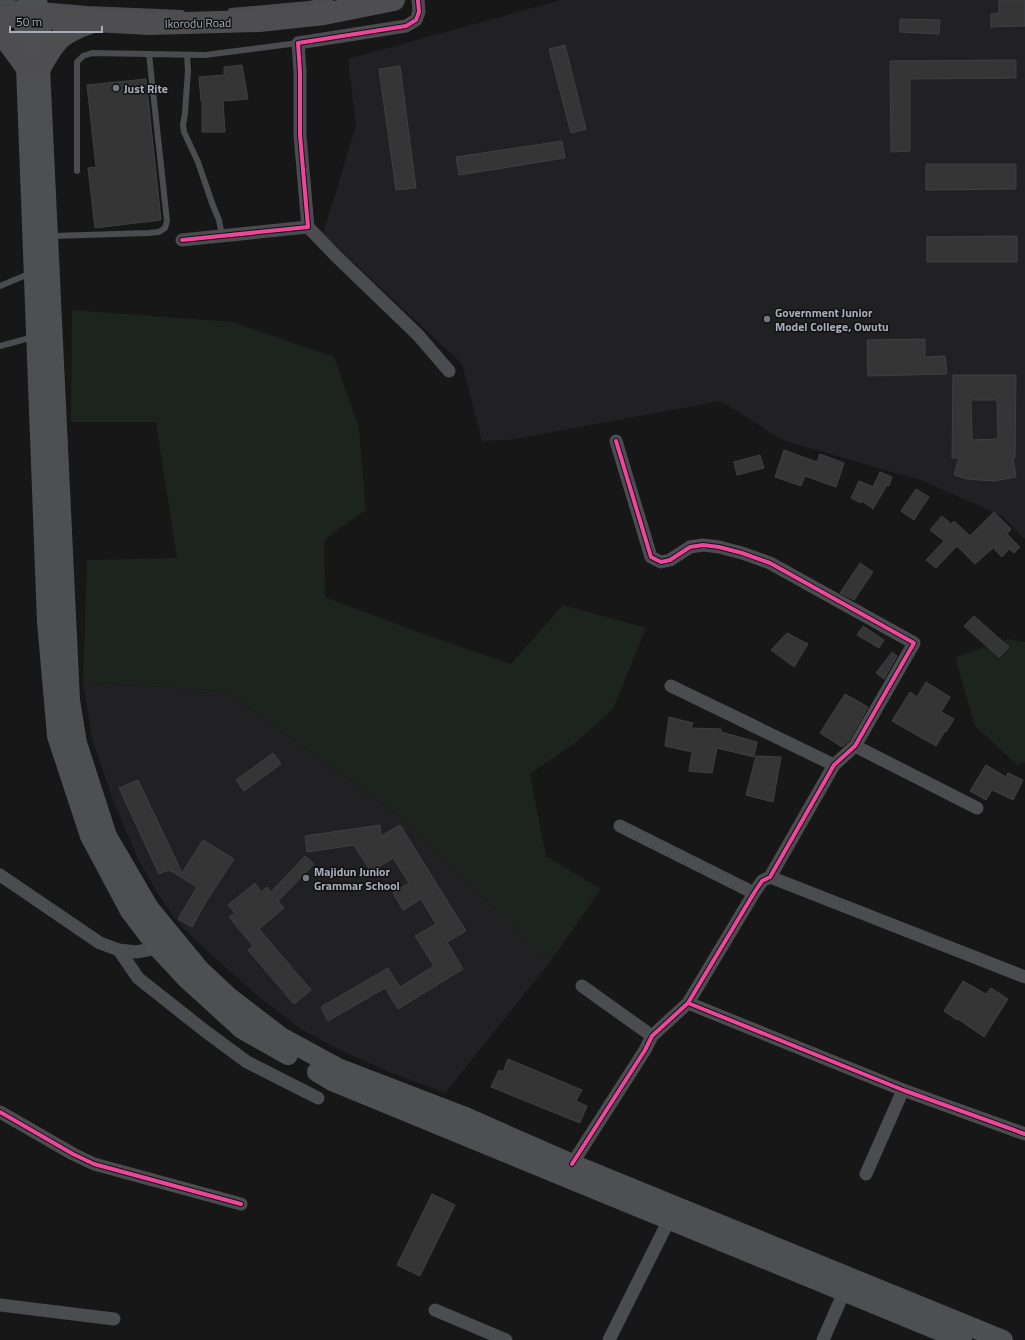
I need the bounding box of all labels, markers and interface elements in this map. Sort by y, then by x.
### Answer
scale bar [10,8,102,34]
text: 50 m [16,12,42,31]
street label: Ikorodu Road [165,13,231,33]
place label: Just Rite [124,79,168,98]
marker: Just Rite [111,83,121,93]
place label: Government Junior Model College, Owutu [775,303,889,336]
marker: Government Junior Model College, Owutu [762,314,772,324]
place label: Majidun Junior Grammar School [314,862,400,895]
marker: Majidun Junior Grammar School [301,873,311,883]

